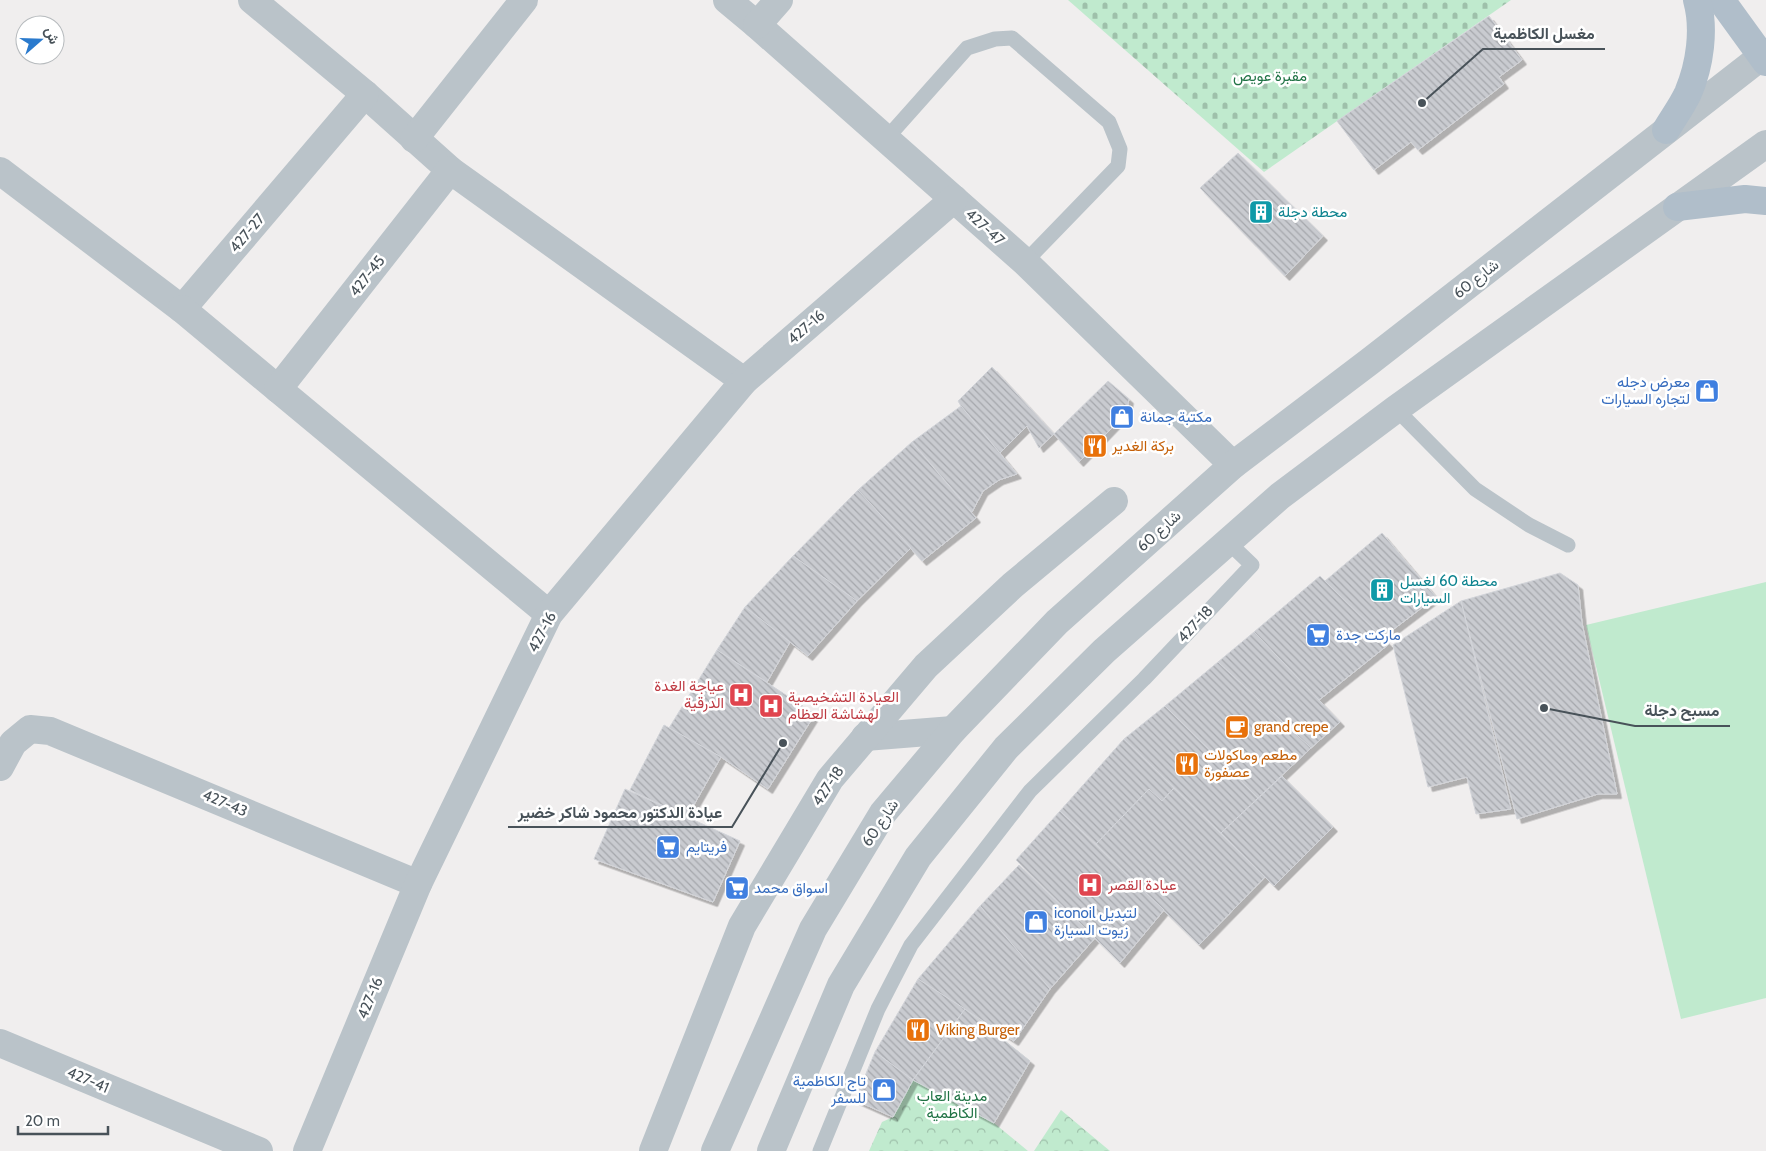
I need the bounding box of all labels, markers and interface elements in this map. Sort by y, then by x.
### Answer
north arrow [15,15,65,65]
callout: مغسل الكاظمية [1483,18,1605,49]
text: مغسل الكاظمية [1493,24,1595,43]
text: ش [41,25,64,47]
park label: مقبرة عويص [1233,67,1307,86]
building icon: محطة دجلة [1248,199,1274,225]
place label: محطة دجلة [1278,203,1347,221]
street label: 427-47 [962,205,1009,250]
street label: 427-27 [226,210,269,256]
street label: 427-45 [345,252,389,300]
street label: شارع 60 [1450,256,1504,304]
street label: 427-16 [784,306,828,348]
place label: معرض دجله لتجاره السيارات [1601,373,1690,408]
shop icon: معرض دجله لتجاره السيارات [1694,378,1720,404]
shop icon: مكتبة جمانة [1109,404,1135,430]
place label: مكتبة جمانة [1140,408,1212,426]
restaurant icon: بركة الغدير [1082,433,1108,459]
place label: بركة الغدير [1111,437,1174,455]
street label: شارع 60 [1133,507,1186,557]
place label: محطة 60 لغسل السيارات [1400,572,1498,607]
building icon: محطة 60 لغسل السيارات [1369,577,1395,603]
street label: 427-18 [1173,602,1217,646]
street label: 427-16 [524,609,560,655]
supermarket icon: ماركت جدة [1305,622,1331,648]
place label: ماركت جدة [1336,626,1401,644]
place label: عياجة الغدة الدرقية [654,677,724,712]
hospital icon: عياجة الغدة الدرقية [728,682,754,708]
place label: العيادة التشخيصية لهشاشة العظام [788,688,899,724]
hospital icon: العيادة التشخيصية لهشاشة العظام [758,693,784,719]
callout: مسبح دجلة [1635,695,1730,726]
text: مسبح دجلة [1645,701,1720,722]
cafe icon: grand crepe [1224,714,1250,740]
place label: grand crepe [1254,718,1329,736]
place label: مطعم وماكولات عصفورة [1204,746,1297,781]
restaurant icon: مطعم وماكولات عصفورة [1174,751,1200,777]
street label: 427-18 [808,763,848,809]
street label: 427-43 [200,786,250,820]
callout: عيادة الدكتور محمود شاكر خضير [508,796,732,827]
street label: شارع 60 [858,796,904,851]
text: عيادة الدكتور محمود شاكر خضير [517,803,722,823]
supermarket icon: فريتايم [655,834,681,860]
place label: فريتايم [686,838,727,857]
hospital icon: عيادة القصر [1077,872,1103,898]
supermarket icon: اسواق محمد [724,875,750,901]
place label: عيادة القصر [1107,876,1177,894]
place label: اسواق محمد [754,879,828,897]
place label: iconoil لتبديل زيوت السيارة [1054,904,1137,939]
shop icon: iconoil لتبديل زيوت السيارة [1023,909,1049,935]
street label: 427-16 [353,975,387,1021]
restaurant icon: Viking Burger [905,1017,931,1043]
place label: Viking Burger [936,1021,1020,1039]
street label: 427-41 [64,1063,112,1097]
place label: تاج الكاظمية للسفر [793,1072,866,1107]
shop icon: تاج الكاظمية للسفر [871,1077,897,1103]
park label: مدينة العاب الكاظمية [917,1087,987,1122]
scale bar [18,1104,108,1136]
text: 20 m [25,1112,60,1130]

